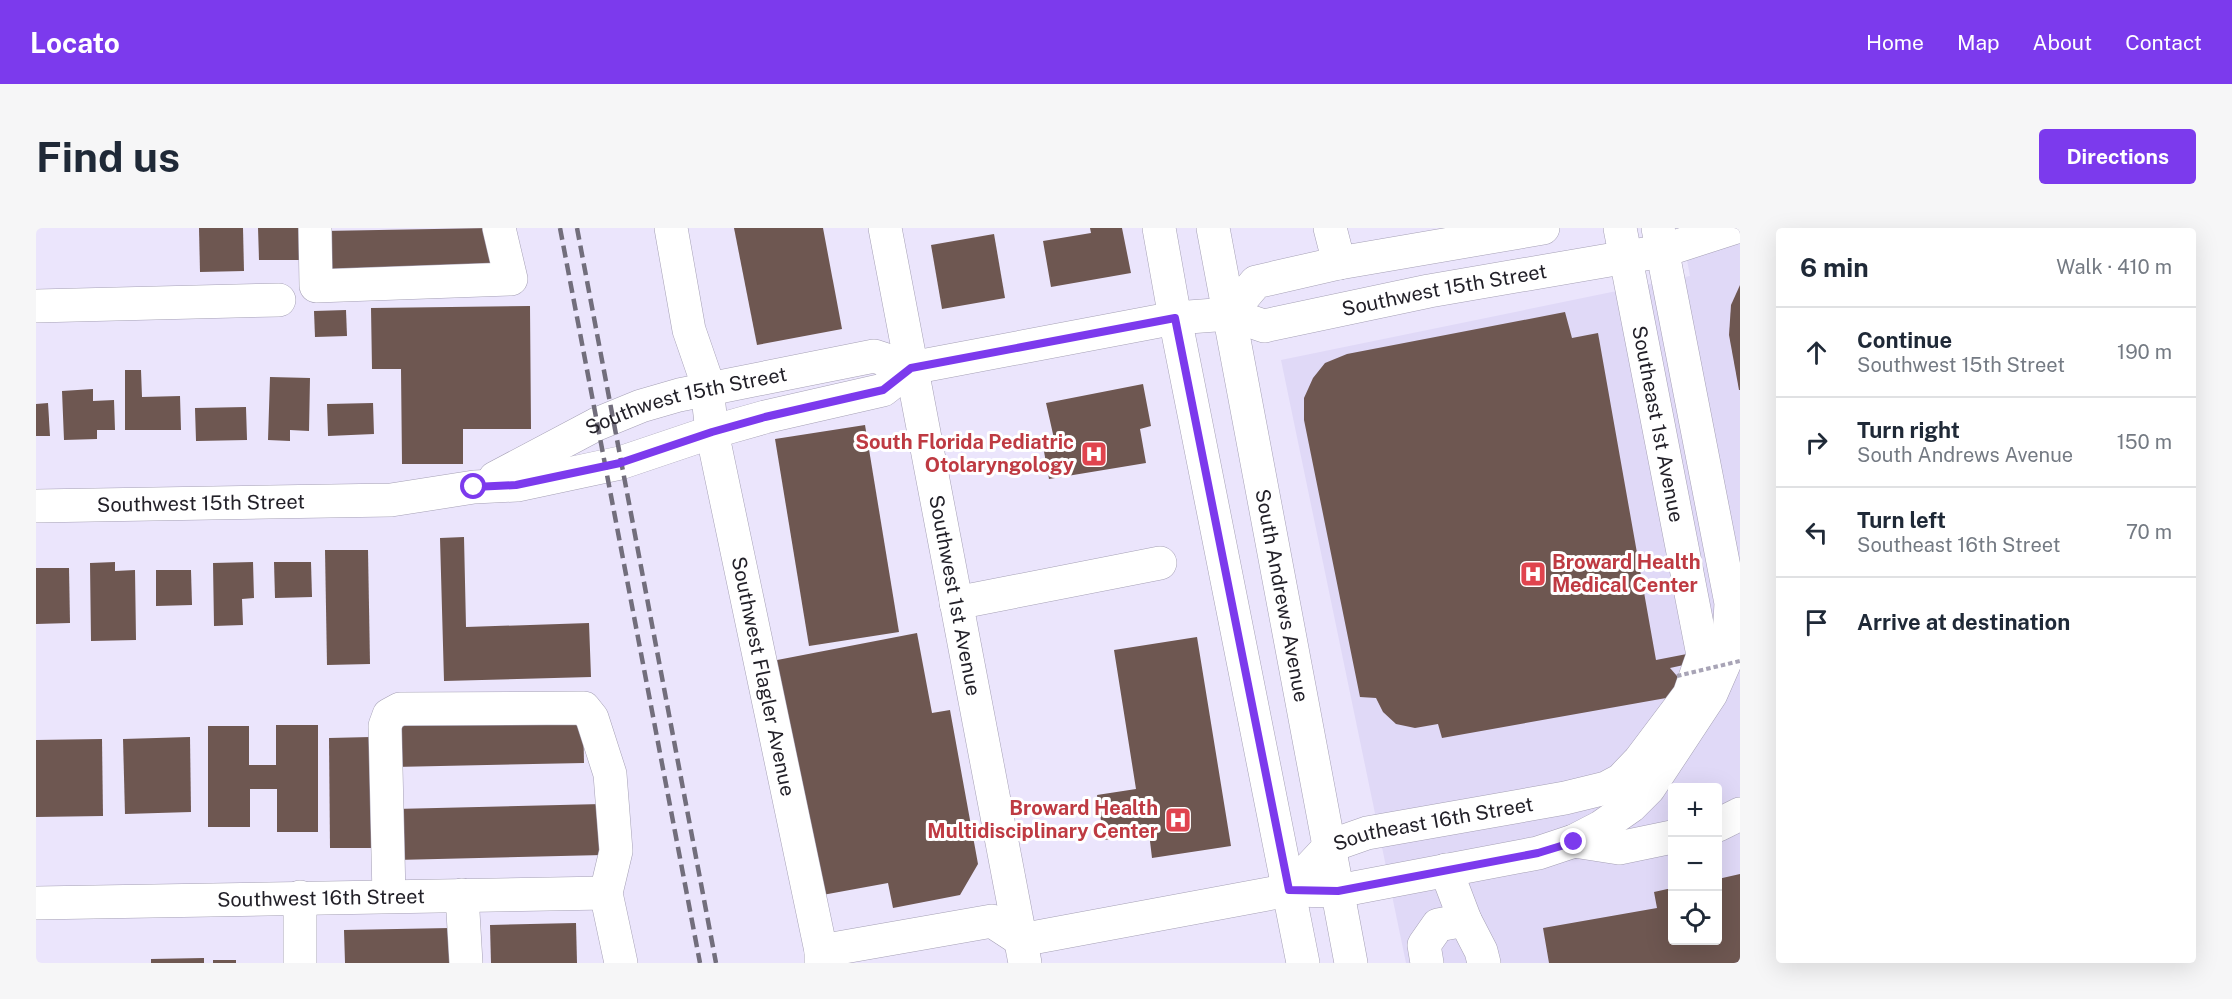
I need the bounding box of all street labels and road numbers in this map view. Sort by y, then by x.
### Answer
street label: Southwest 15th Street [1340,259,1549,321]
street label: Southeast 1st Avenue [1627,324,1689,524]
street label: Southwest 15th Street [581,362,789,440]
street label: South Andrews Avenue [1250,487,1314,704]
street label: Southwest 15th Street [97,489,305,517]
street label: Southwest 1st Avenue [924,493,986,698]
street label: Southwest Flagler Avenue [726,554,800,798]
street label: Southeast 16th Street [1330,792,1535,856]
street label: Southwest 16th Street [217,884,425,912]

